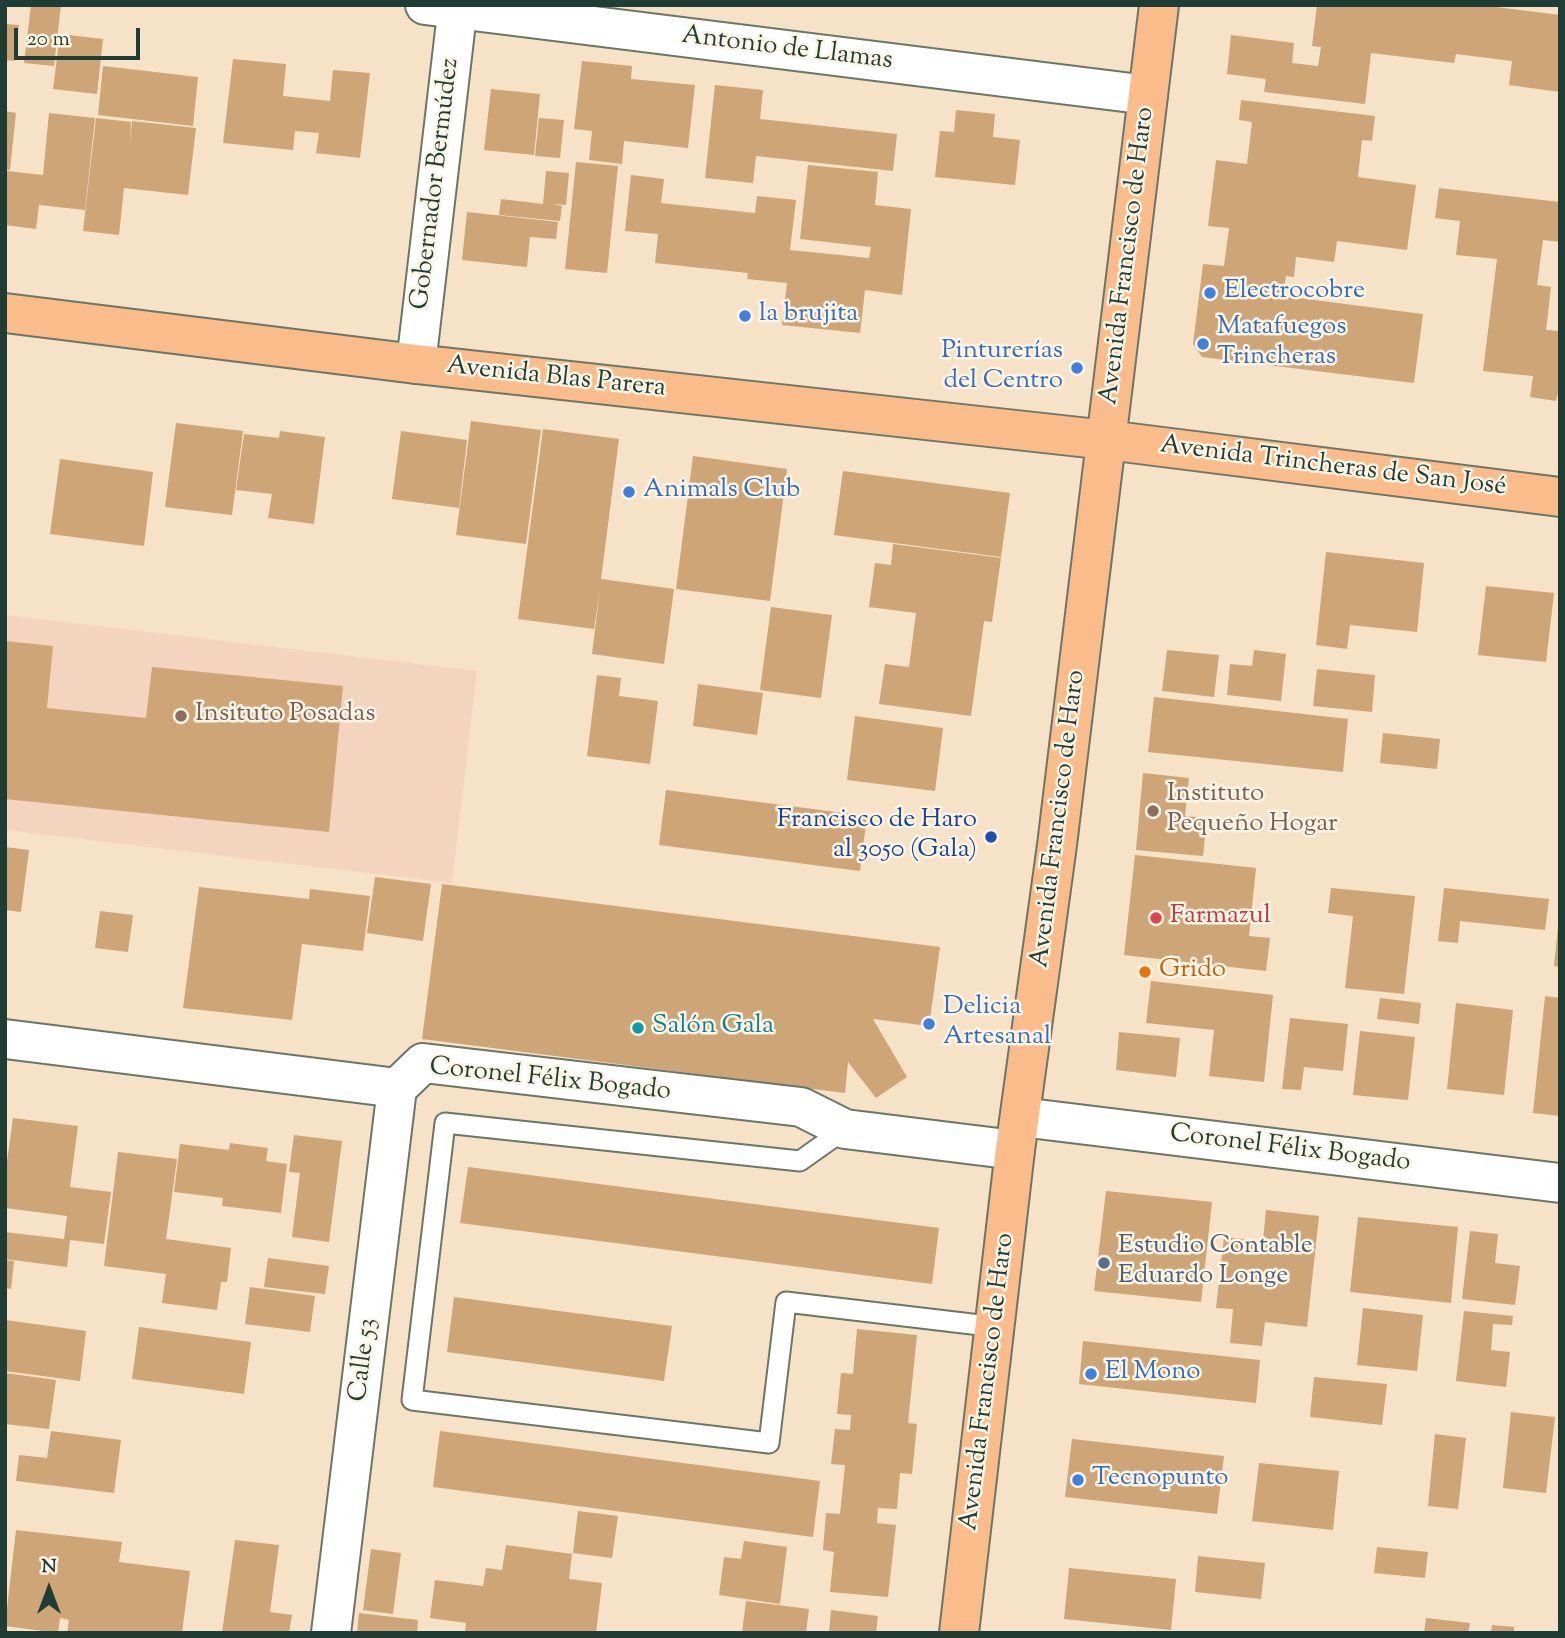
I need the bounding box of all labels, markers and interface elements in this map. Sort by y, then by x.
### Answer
scale bar [18,14,144,58]
street label: Antonio de Llamas [680,22,894,78]
text: 20 m [27,25,70,55]
street label: Gobernador Bermúdez [406,57,468,311]
street label: Avenida Francisco de Haro [1095,105,1163,407]
place label: Electrocobre [1224,277,1365,309]
marker: Electrocobre [1202,285,1218,301]
place label: la brujita [759,300,858,332]
marker: la brujita [737,308,753,324]
place label: Matafuegos Trincheras [1217,313,1347,374]
marker: Matafuegos Trincheras [1195,336,1211,352]
place label: Pinturerías del Centro [941,337,1063,398]
street label: Avenida Blas Parera [445,352,667,406]
marker: Pinturerías del Centro [1069,360,1085,376]
street label: Avenida Trincheras de San José [1158,431,1508,505]
place label: Animals Club [643,476,800,508]
marker: Animals Club [621,484,637,500]
street label: Avenida Francisco de Haro [1026,668,1094,970]
place label: Insituto Posadas [195,700,375,732]
marker: Insituto Posadas [173,708,189,724]
place label: Instituto Pequeño Hogar [1167,780,1338,842]
marker: Instituto Pequeño Hogar [1145,803,1161,819]
place label: Francisco de Haro al 3050 (Gala) [777,806,977,868]
marker: Francisco de Haro al 3050 (Gala) [983,829,999,845]
place label: Farmazul [1170,902,1271,934]
marker: Farmazul [1148,910,1164,926]
place label: Grido [1159,956,1226,988]
marker: Grido [1137,964,1153,980]
place label: Delicia Artesanal [943,993,1051,1054]
place label: Salón Gala [652,1012,774,1044]
marker: Delicia Artesanal [921,1016,937,1032]
marker: Salón Gala [630,1020,646,1036]
street label: Coronel Félix Bogado [428,1053,672,1109]
street label: Coronel Félix Bogado [1168,1120,1412,1180]
street label: Avenida Francisco de Haro [955,1231,1023,1533]
place label: Estudio Contable Eduardo Longe [1118,1232,1313,1294]
marker: Estudio Contable Eduardo Longe [1096,1255,1112,1271]
street label: Calle 53 [344,1316,386,1404]
place label: El Mono [1105,1358,1201,1390]
marker: El Mono [1083,1366,1099,1382]
place label: Tecnopunto [1092,1464,1229,1496]
marker: Tecnopunto [1070,1472,1086,1488]
north arrow [14,1554,84,1624]
text: N [41,1554,57,1581]

